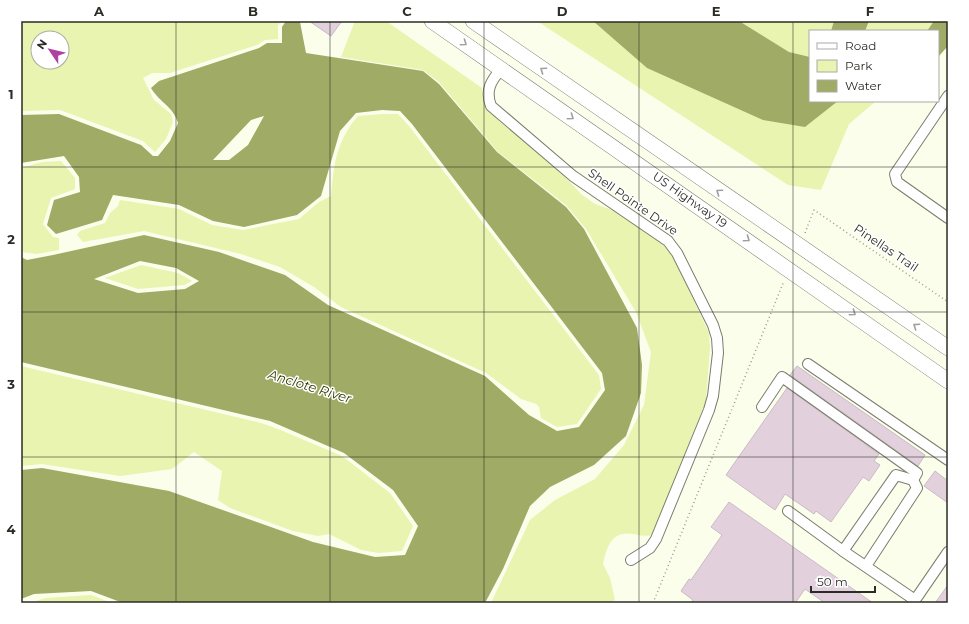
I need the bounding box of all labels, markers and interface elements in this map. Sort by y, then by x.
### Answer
text: A [93,3,105,19]
text: B [248,3,258,19]
text: C [402,3,412,19]
text: D [557,3,568,19]
text: E [712,3,721,19]
text: F [866,3,874,19]
north arrow [30,30,70,70]
legend [809,30,939,102]
text: N [34,37,50,52]
one-way arrow [460,38,467,46]
text: Road [845,38,876,53]
text: Park [845,58,873,73]
one-way arrow [541,68,548,75]
text: Water [845,78,882,93]
text: 1 [8,86,14,102]
one-way arrow [567,112,574,120]
street label: Shell Pointe Drive [586,165,681,238]
street label: US Highway 19 [650,168,731,231]
one-way arrow [717,190,724,197]
street label: Pinellas Trail [851,221,921,275]
text: 2 [7,231,15,247]
one-way arrow [742,234,749,241]
one-way arrow [849,308,856,315]
one-way arrow [913,324,920,331]
water label: Anclote River [266,365,354,406]
text: 3 [6,376,15,392]
text: 4 [7,521,16,537]
scale bar [811,568,875,594]
text: 50 m [817,574,848,589]

